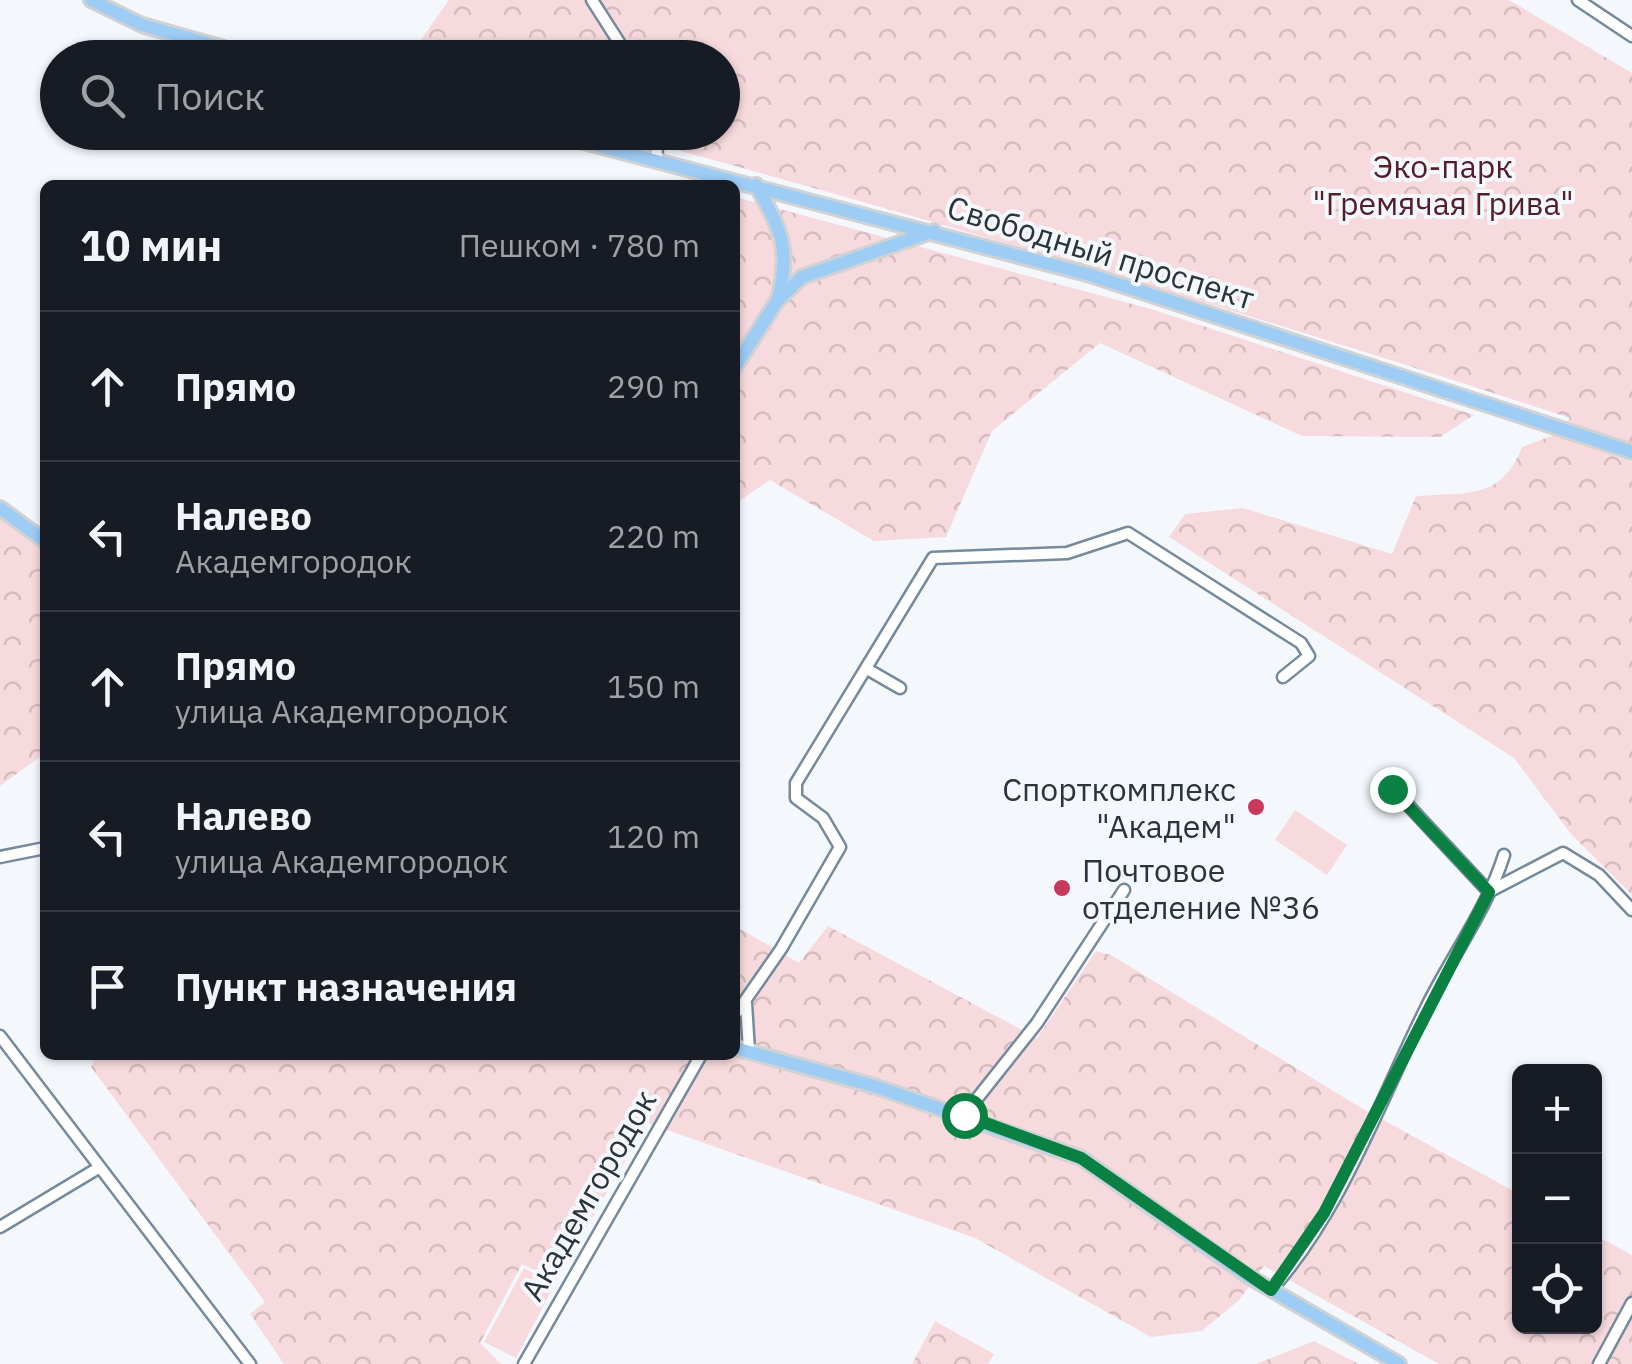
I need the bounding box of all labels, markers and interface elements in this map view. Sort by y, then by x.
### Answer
search box [40,40,740,150]
icon: search [75,68,130,123]
text: Поиск [155,71,265,120]
park label: Эко-парк "Гремячая Грива" [1312,145,1574,224]
street label: Свободный проспект [942,185,1260,319]
text: 10 мин [80,218,222,273]
text: Пешком · 780 m [459,224,700,266]
icon: ahead [80,359,135,414]
text: Прямо [175,362,296,411]
text: 290 m [607,365,700,407]
text: Налево [175,491,312,540]
icon: left [80,509,135,564]
text: 220 m [607,515,700,557]
text: Академгородок [175,540,412,582]
text: Прямо [175,641,296,690]
icon: ahead [80,659,135,714]
text: 150 m [607,665,700,707]
text: улица Академгородок [175,690,508,732]
route end [1370,767,1416,813]
place label: Спорткомплекс "Академ" [1002,768,1236,847]
text: Налево [175,791,312,840]
marker: Спорткомплекс "Академ" [1245,796,1267,818]
icon: left [80,809,135,864]
text: 120 m [607,815,700,857]
text: улица Академгородок [175,840,508,882]
place label: Почтовое отделение №36 [1082,849,1320,928]
marker: Почтовое отделение №36 [1051,877,1073,899]
icon: arrive [80,959,135,1014]
text: Пункт назначения [175,962,517,1011]
map controls [1512,1064,1602,1334]
button: + [1512,1064,1602,1154]
street label: Академгородок [511,1082,665,1308]
route start [942,1093,988,1139]
button: − [1512,1154,1602,1244]
button: locate [1512,1244,1602,1334]

